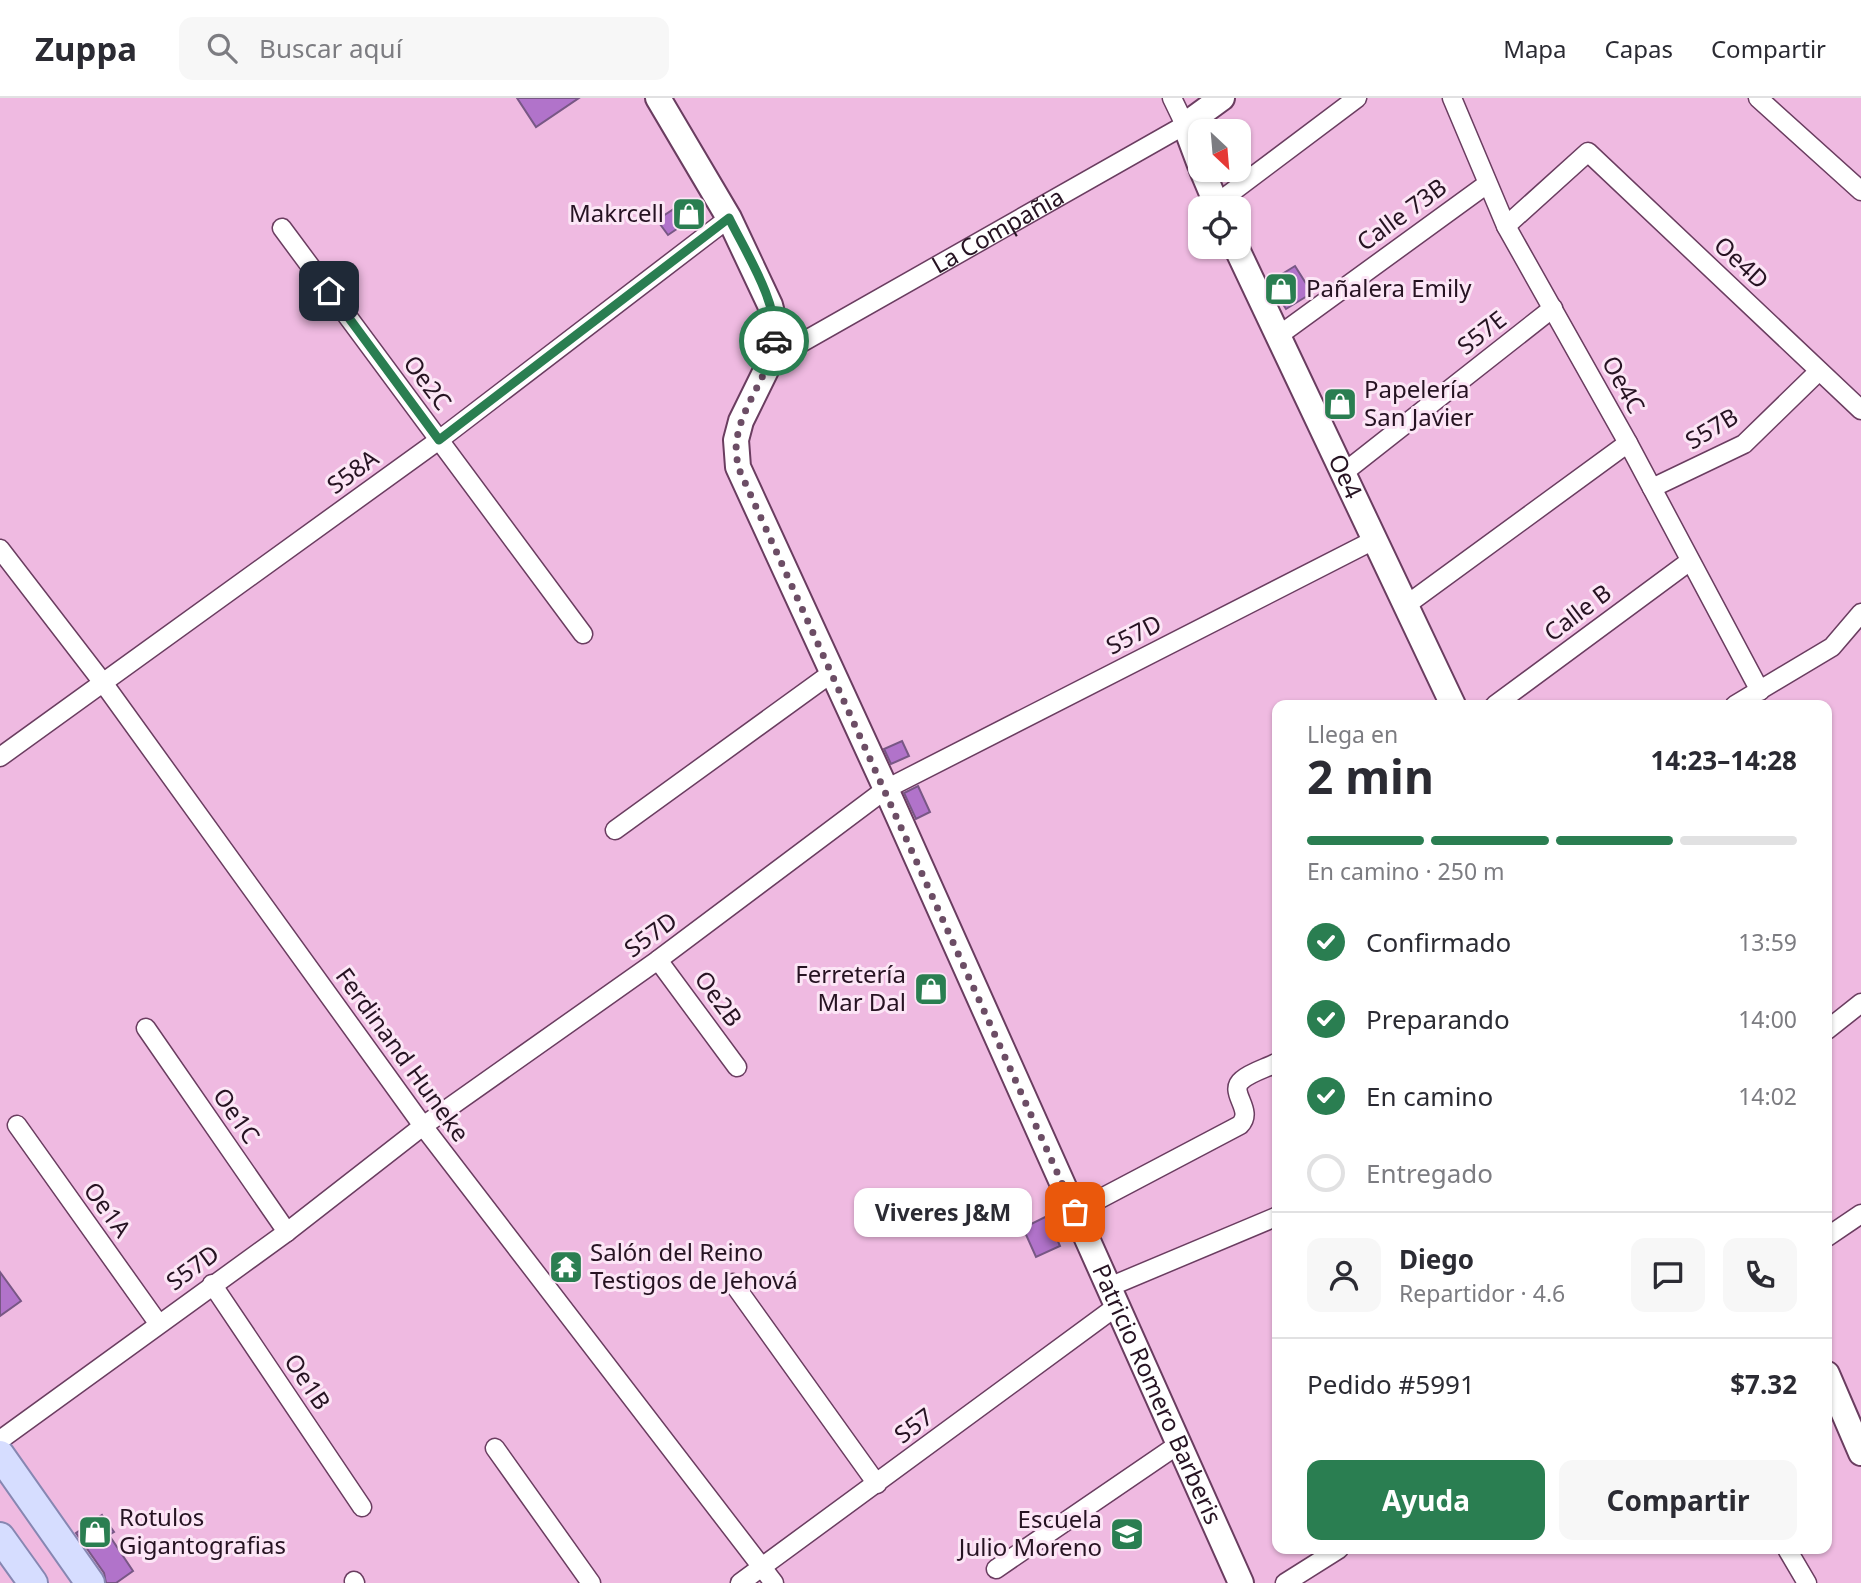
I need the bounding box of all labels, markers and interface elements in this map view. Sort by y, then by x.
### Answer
search box [179,17,669,80]
text: Zuppa [35,26,137,71]
icon: search [203,29,241,67]
text: Buscar aquí [259,30,402,66]
text: Mapa [1503,32,1567,65]
text: Capas [1605,32,1673,65]
text: Compartir [1711,32,1826,65]
north arrow [1188,119,1251,182]
map controls [1188,119,1251,259]
street label: Calle 73B [1349,170,1453,258]
street label: La Compañia [925,179,1069,281]
shop icon: Makrcell [670,195,708,233]
place label: Makrcell [569,196,664,229]
button: locate [1188,196,1251,259]
street label: Oe4D [1708,228,1777,296]
pin [299,261,359,321]
shop icon: Pañalera Emily [1262,270,1300,308]
place label: Pañalera Emily [1306,271,1472,304]
icon: home [310,272,348,310]
street label: S57E [1450,302,1513,361]
courier [739,306,809,376]
icon: car [755,322,793,360]
street label: Oe2C [397,348,460,416]
street label: Oe4C [1595,350,1654,419]
place label: Papelería San Javier [1364,372,1474,433]
shop icon: Papelería San Javier [1321,385,1359,423]
street label: S57B [1679,399,1744,456]
street label: S58A [320,441,385,501]
street label: Oe4 [1321,448,1371,504]
street label: Calle B [1537,576,1618,648]
street label: S57D [1100,606,1167,662]
text: Llega en [1307,718,1398,750]
text: 14:23–14:28 [1650,742,1797,778]
text: 2 min [1307,745,1434,807]
text: En camino · 250 m [1307,855,1505,887]
street label: S57D [617,903,683,964]
icon: check [1307,923,1345,961]
text: Confirmado [1366,924,1511,960]
text: 13:59 [1738,926,1797,958]
place label: Ferretería Mar Dal [795,957,906,1018]
street label: Ferdinand Huneke [329,960,478,1148]
street label: Oe2B [688,963,751,1033]
shop icon: Ferretería Mar Dal [912,970,950,1008]
icon: check [1307,1000,1345,1038]
text: Preparando [1366,1001,1510,1037]
text: 14:00 [1738,1003,1797,1035]
icon: check [1307,1077,1345,1115]
text: En camino [1366,1078,1493,1114]
text: 14:02 [1738,1080,1797,1112]
street label: Oe1C [206,1081,268,1150]
text: Entregado [1366,1155,1493,1191]
street label: Oe1A [77,1175,140,1244]
pin [1045,1182,1105,1242]
callout: Viveres J&M [855,1188,1033,1236]
icon: bag [1056,1193,1094,1231]
text: Viveres J&M [875,1196,1011,1228]
place label: Salón del Reino Testigos de Jehová [590,1235,798,1296]
street label: S57D [159,1236,225,1297]
button: person [1307,1238,1381,1312]
button: chat [1631,1238,1705,1312]
button: phone [1723,1238,1797,1312]
text: Diego [1399,1241,1474,1277]
temple icon: Salón del Reino Testigos de Jehová [547,1248,585,1286]
street label: Patricio Romero Barberis [1085,1258,1231,1529]
text: Repartidor · 4.6 [1399,1277,1565,1309]
street label: Oe1B [277,1346,339,1416]
text: Pedido #5991 [1307,1366,1475,1402]
text: $7.32 [1730,1366,1797,1402]
street label: S57 [887,1399,939,1450]
button: Ayuda [1307,1460,1545,1540]
button: Compartir [1559,1460,1797,1540]
place label: Rotulos Gigantografias [119,1500,286,1561]
place label: Escuela Julio Moreno [957,1502,1102,1563]
shop icon: Rotulos Gigantografias [76,1513,114,1551]
school or university icon: Escuela Julio Moreno [1108,1515,1146,1553]

